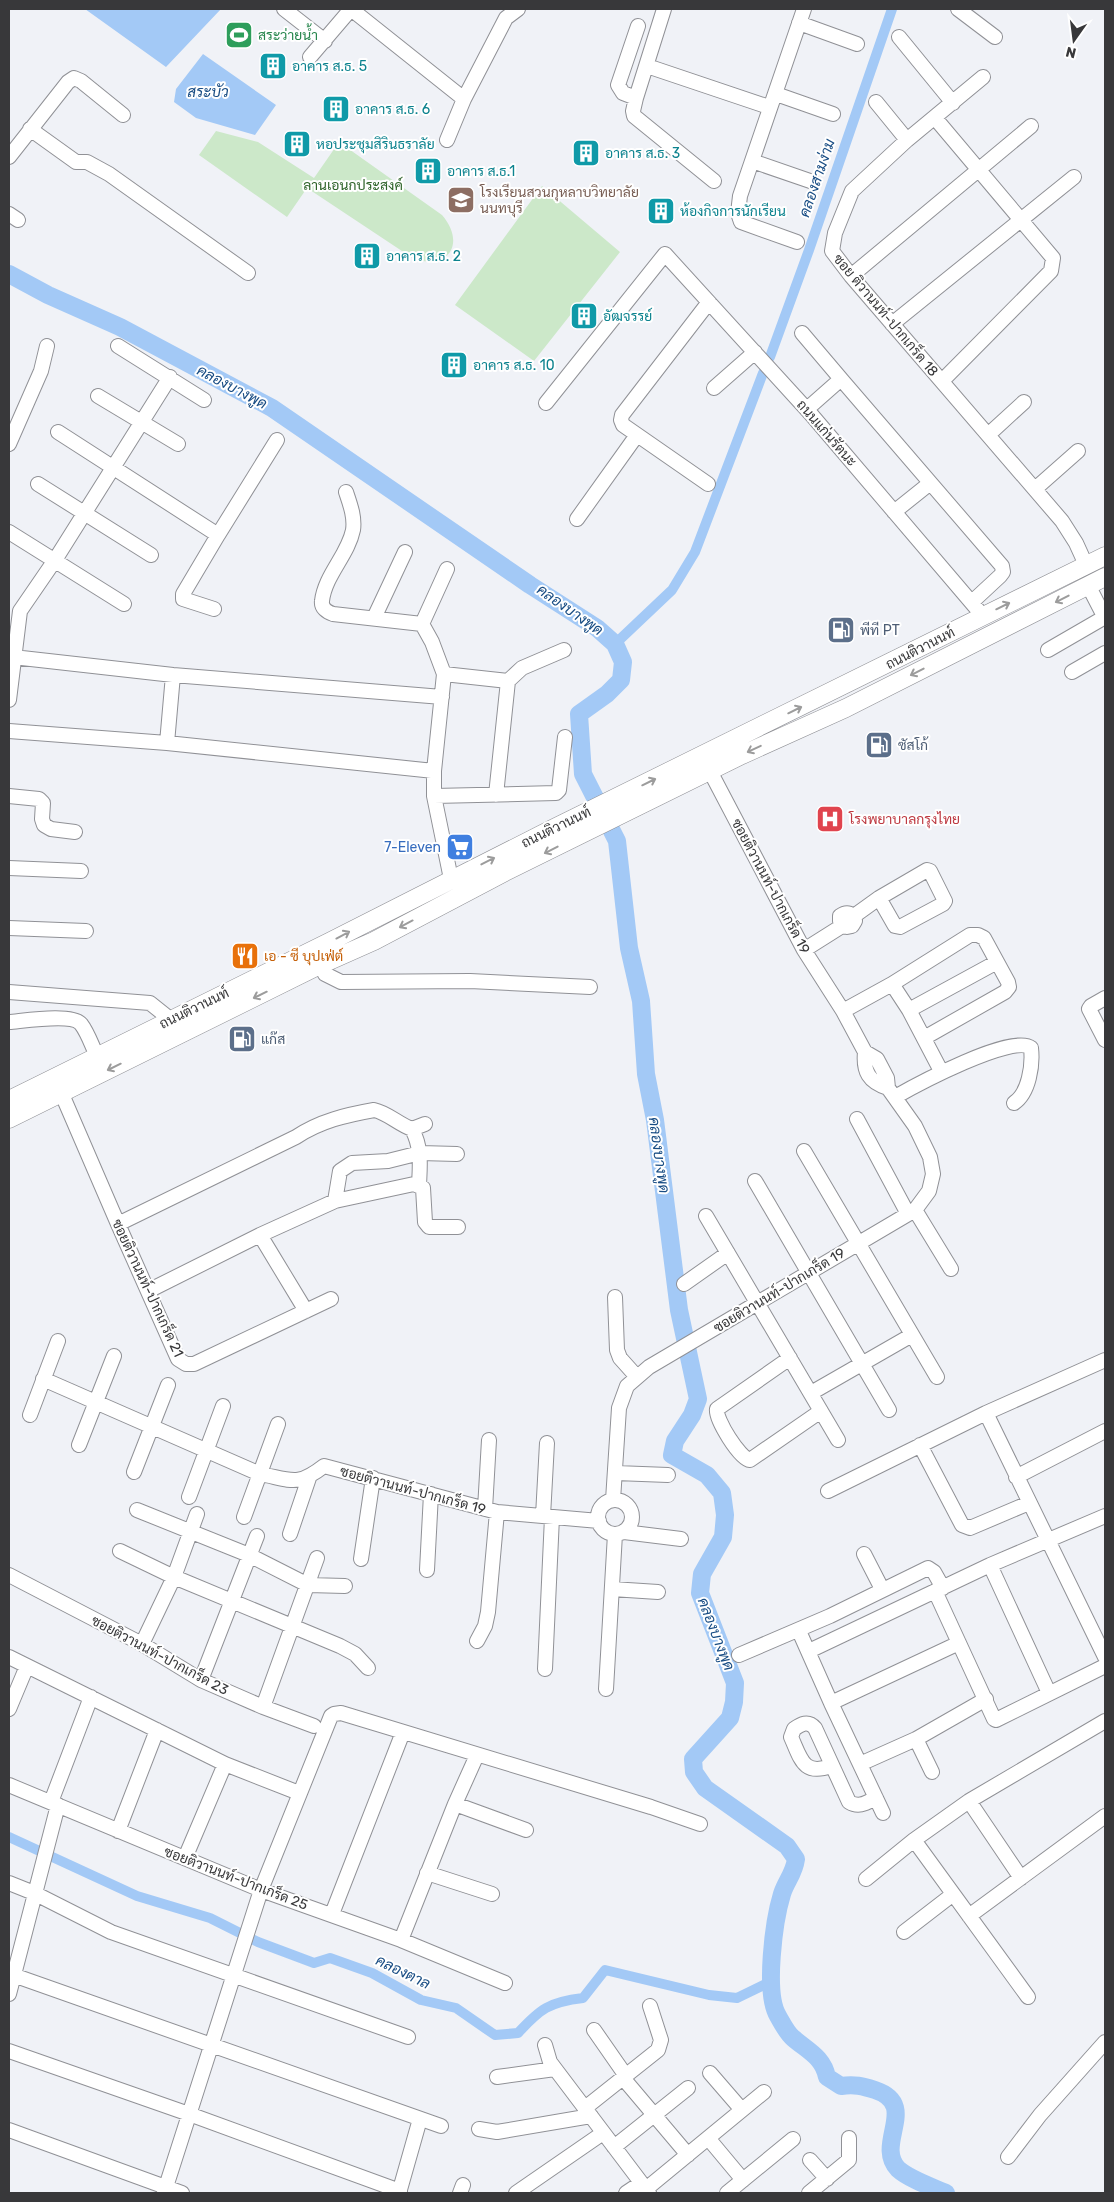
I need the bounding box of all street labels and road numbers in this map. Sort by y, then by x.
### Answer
street label: ซอย ติวานนท์-ปากเกร็ด 18 [829,250,943,380]
street label: ถนนแก่นรัตนะ [793,397,860,470]
street label: ถนนติวานนท์ [882,623,958,673]
street label: ถนนติวานนท์ [518,802,594,852]
street label: ซอยติวานนท์-ปากเกร็ด 19 [728,815,814,957]
street label: ถนนติวานนท์ [156,983,232,1033]
street label: ซอยติวานนท์-ปากเกร็ด 21 [108,1216,188,1360]
street label: ซอยติวานนท์-ปากเกร็ด 19 [710,1244,848,1336]
street label: ซอยติวานนท์-ปากเกร็ด 19 [338,1462,488,1518]
street label: ซอยติวานนท์-ปากเกร็ด 23 [88,1611,232,1699]
street label: ซอยติวานนท์-ปากเกร็ด 25 [162,1842,310,1914]

